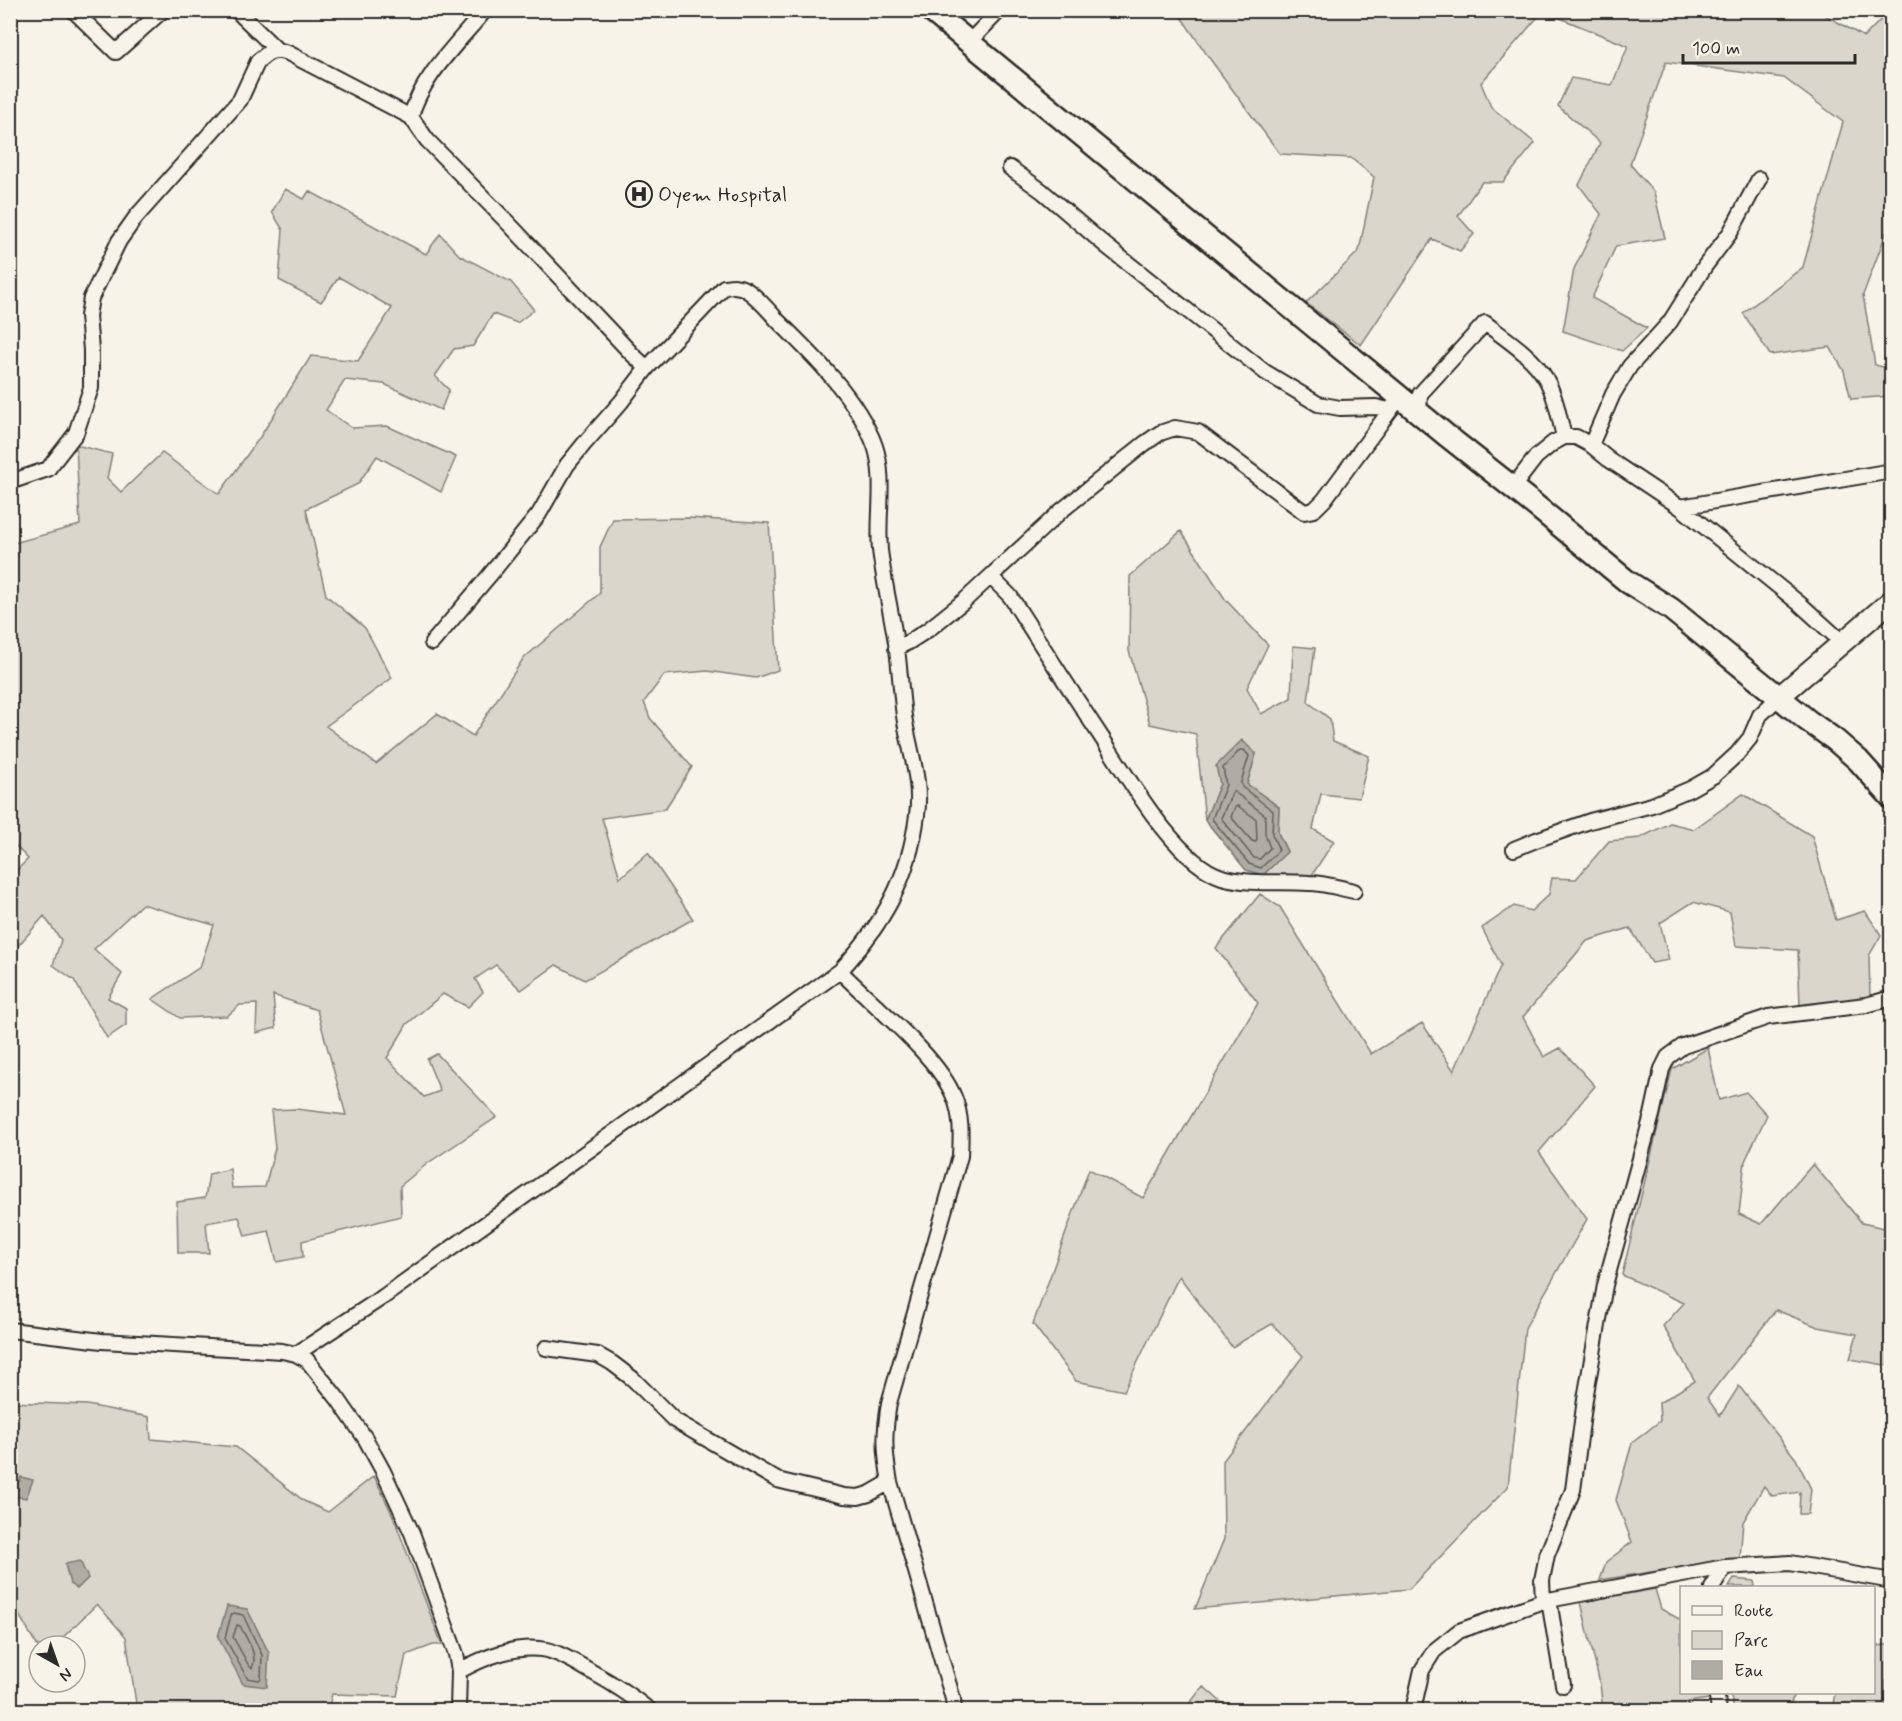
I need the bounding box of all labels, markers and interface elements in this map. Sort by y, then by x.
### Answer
scale bar [1683,27,1856,65]
text: 100 m [1692,37,1740,61]
hospital icon: Oyem Hospital [624,179,654,209]
place label: Oyem Hospital [658,181,787,209]
legend [1680,1586,1875,1694]
text: Route [1734,1599,1773,1623]
text: Parc [1734,1629,1768,1653]
north arrow [27,1634,87,1694]
text: Eau [1734,1659,1763,1683]
text: N [55,1663,77,1686]

